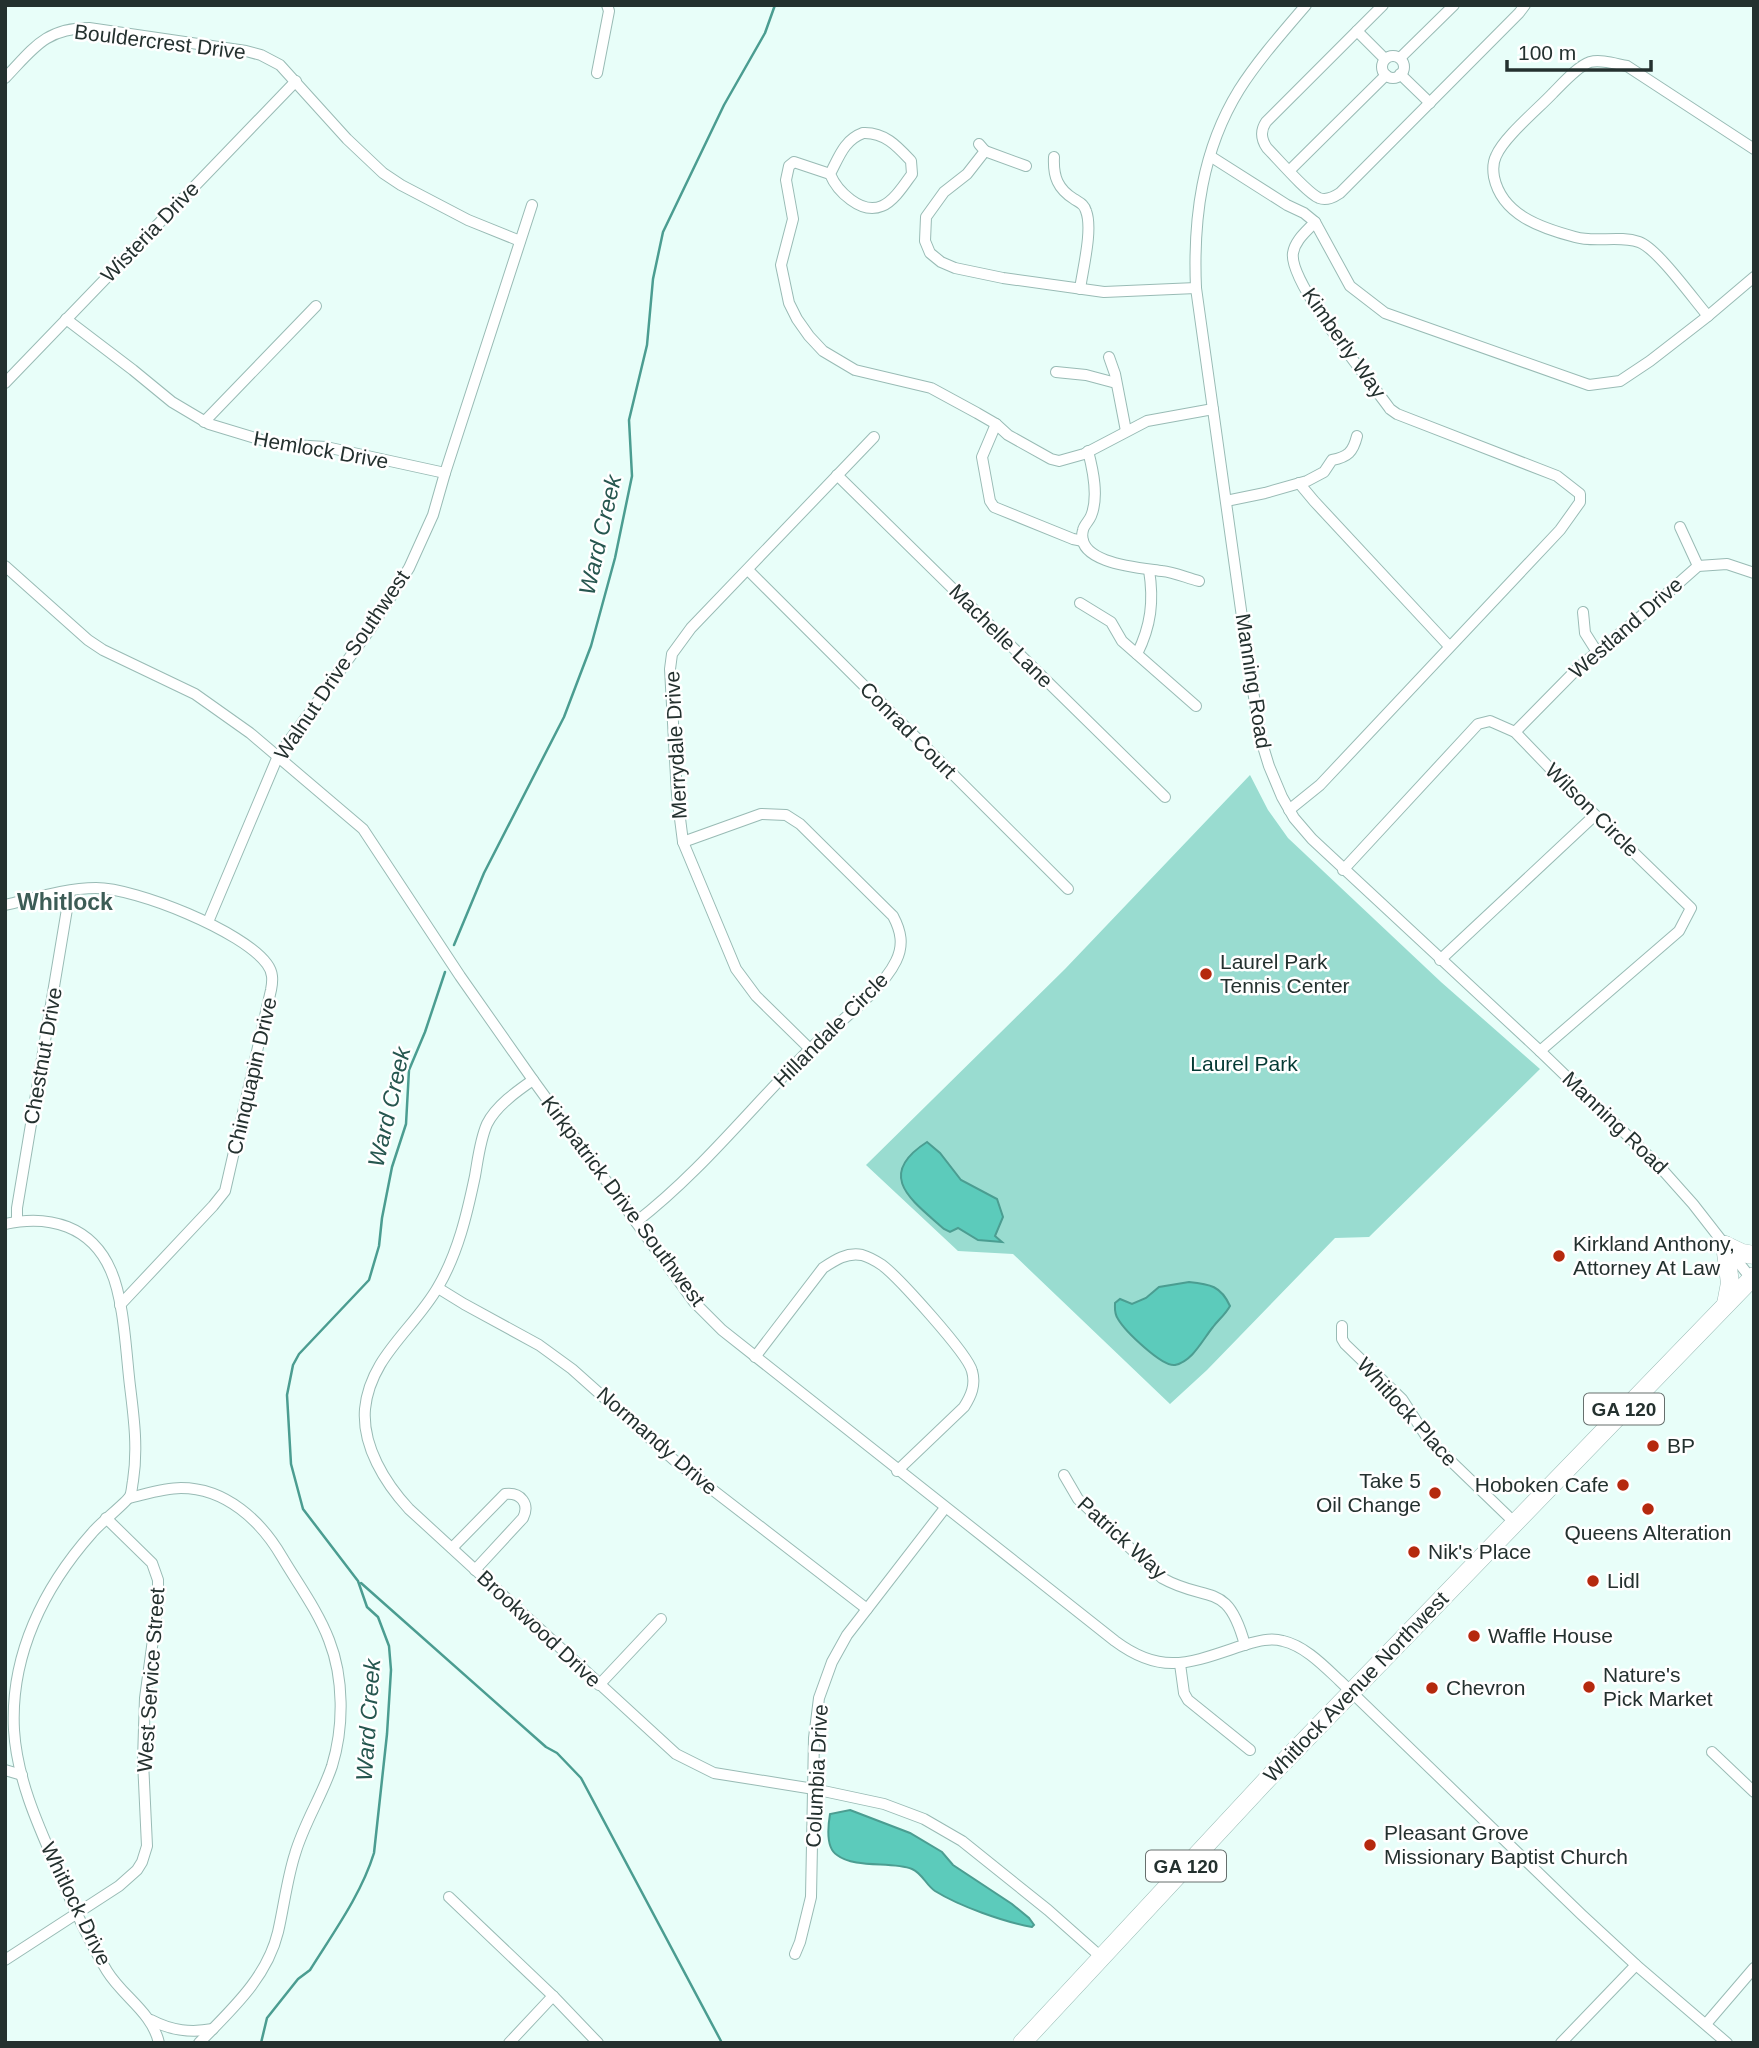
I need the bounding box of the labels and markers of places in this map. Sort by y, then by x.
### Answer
place label: Laurel Park Tennis Center [1220,950,1350,997]
marker: Laurel Park Tennis Center [1198,966,1214,982]
place label: Kirkland Anthony, Attorney At Law [1573,1232,1735,1279]
marker: Kirkland Anthony, Attorney At Law [1551,1248,1567,1264]
place label: BP [1667,1434,1695,1457]
marker: BP [1645,1438,1661,1454]
place label: Take 5 Oil Change [1316,1469,1421,1516]
place label: Hoboken Cafe [1475,1473,1609,1496]
marker: Hoboken Cafe [1615,1477,1631,1493]
marker: Take 5 Oil Change [1427,1485,1443,1501]
marker: Queens Alteration [1640,1501,1656,1517]
place label: Queens Alteration [1565,1521,1731,1544]
place label: Nik's Place [1428,1540,1531,1563]
marker: Nik's Place [1406,1544,1422,1560]
place label: Lidl [1607,1569,1640,1592]
marker: Lidl [1585,1573,1601,1589]
place label: Waffle House [1488,1624,1613,1647]
marker: Waffle House [1466,1628,1482,1644]
place label: Nature's Pick Market [1603,1663,1713,1710]
place label: Chevron [1446,1676,1525,1699]
marker: Nature's Pick Market [1581,1679,1597,1695]
marker: Chevron [1424,1680,1440,1696]
place label: Pleasant Grove Missionary Baptist Church [1384,1821,1628,1868]
marker: Pleasant Grove Missionary Baptist Church [1362,1837,1378,1853]

